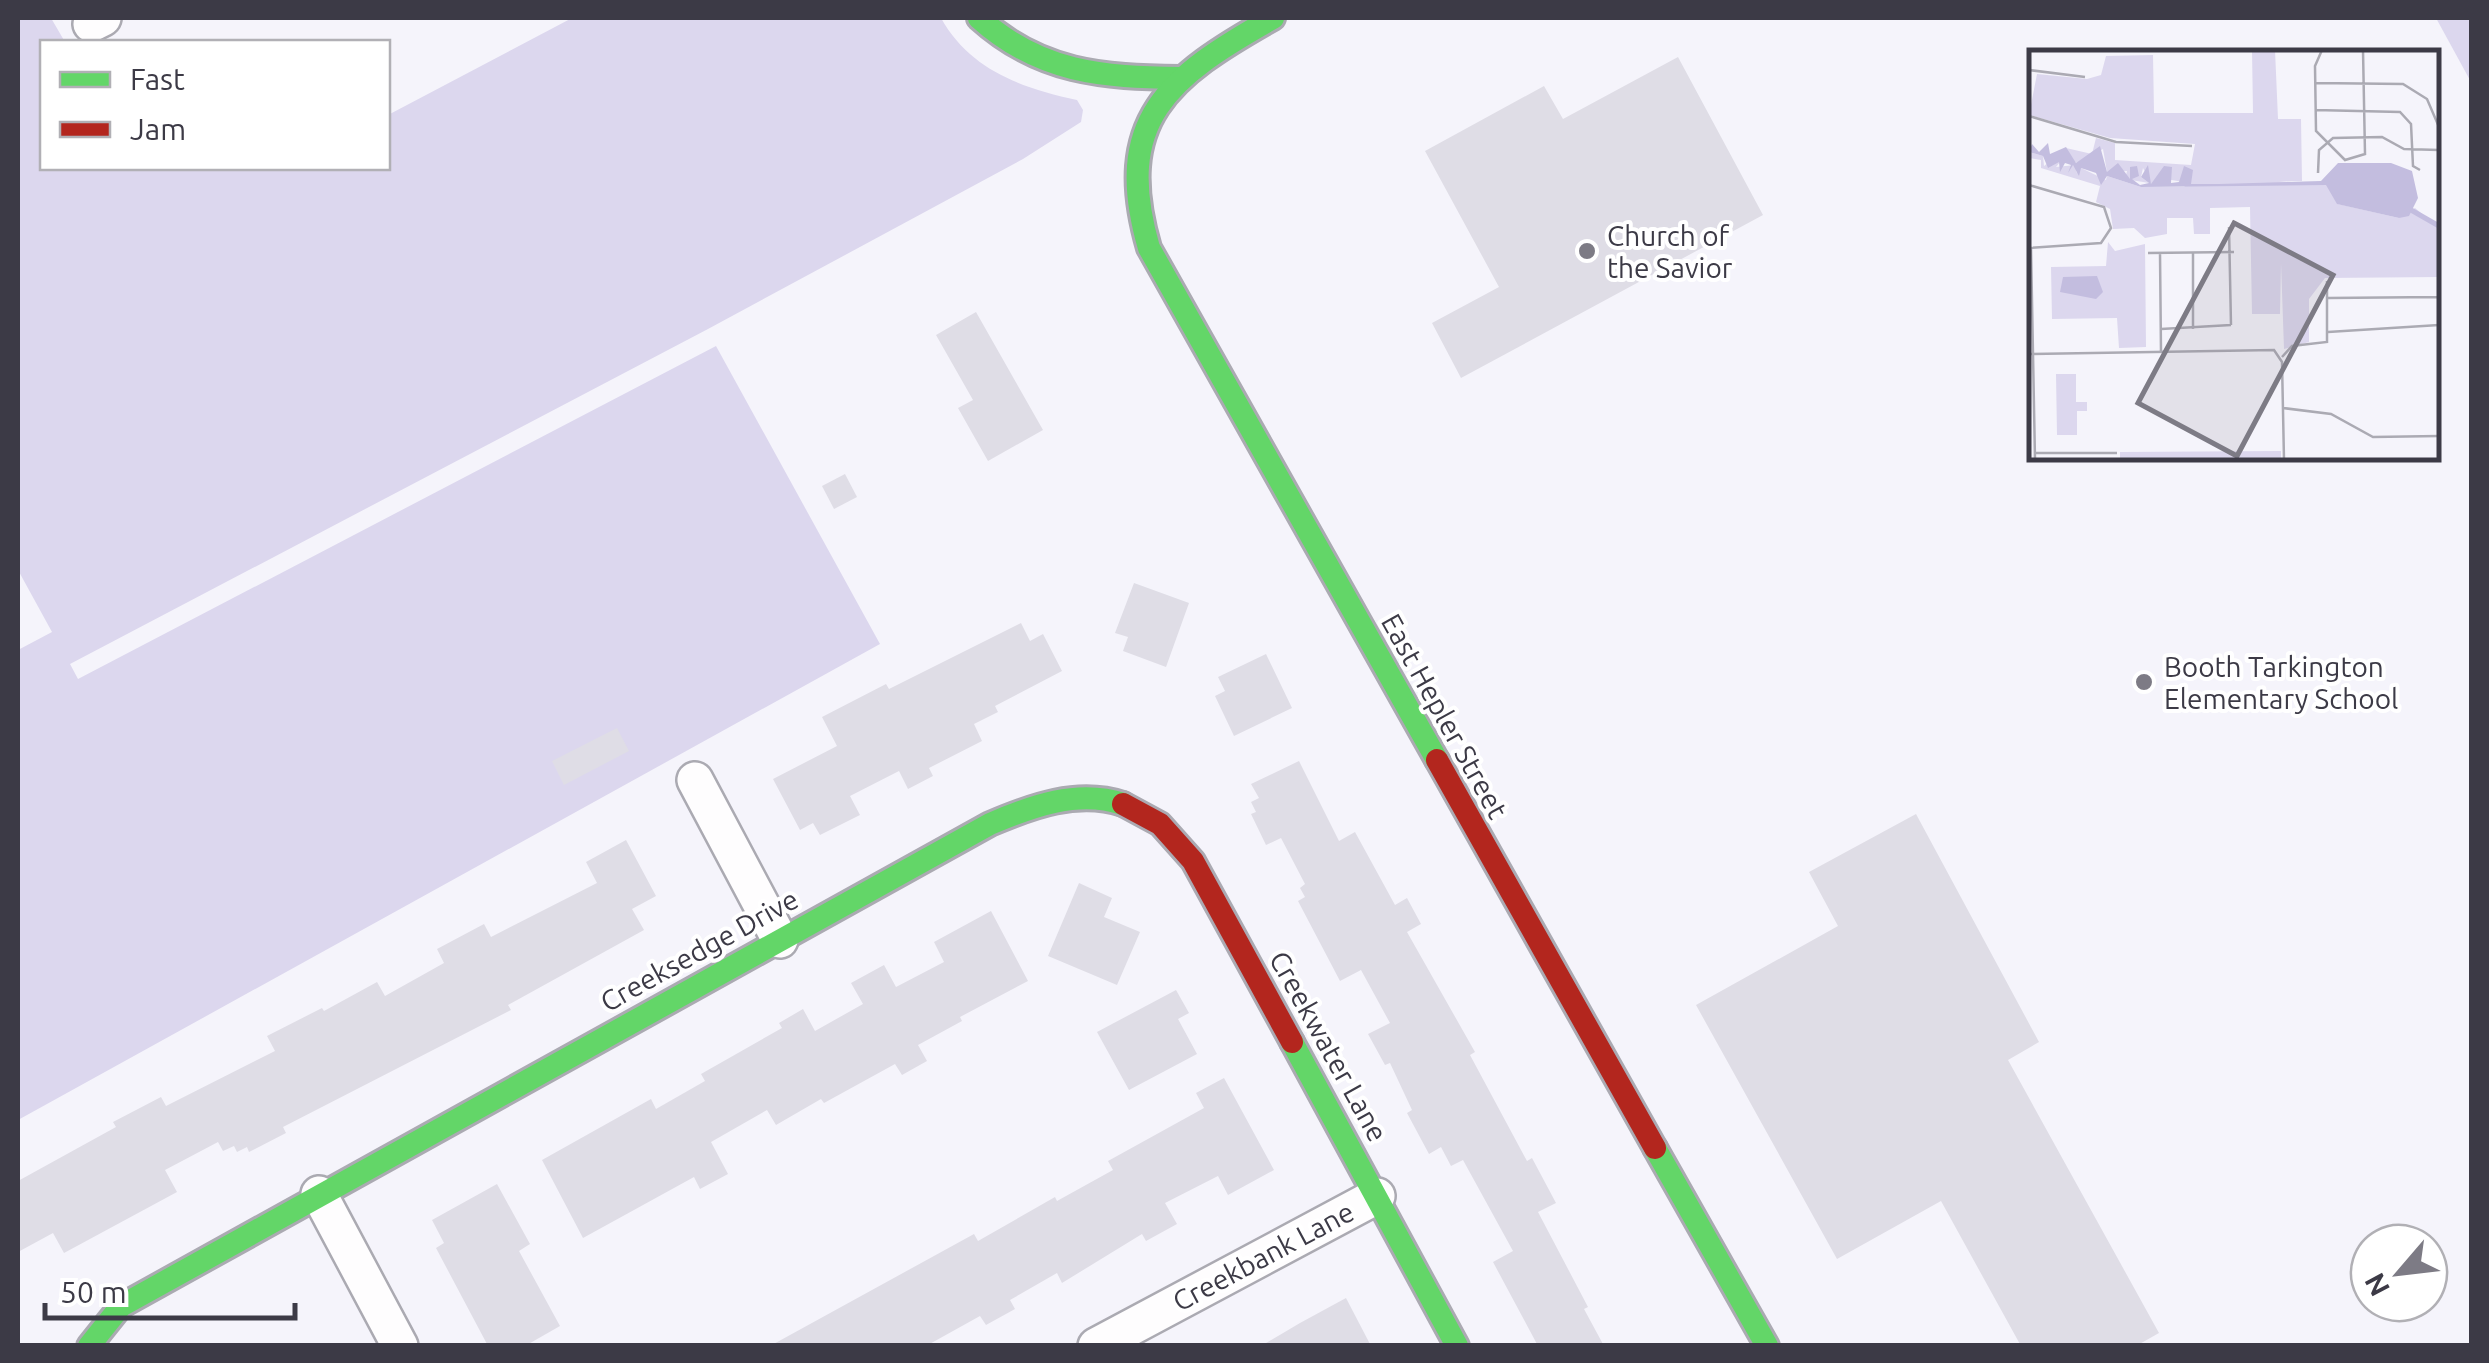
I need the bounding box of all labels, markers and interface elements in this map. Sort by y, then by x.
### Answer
legend [40,40,390,170]
inset map [2029,50,2439,460]
text: Fast [130,62,185,96]
text: Jam [130,112,186,146]
place label: Church of the Savior [1607,220,1733,283]
marker: Church of the Savior [1576,240,1598,262]
street label: East Hepler Street [1376,608,1514,824]
place label: Booth Tarkington Elementary School [2164,651,2398,714]
marker: Booth Tarkington Elementary School [2133,671,2155,693]
street label: Creeksedge Drive [595,883,803,1017]
street label: Creekwater Lane [1264,946,1394,1146]
street label: Creekbank Lane [1167,1195,1359,1317]
north arrow [2349,1223,2449,1323]
scale bar [45,1258,295,1320]
text: N [2358,1268,2395,1301]
text: 50 m [60,1275,127,1309]

